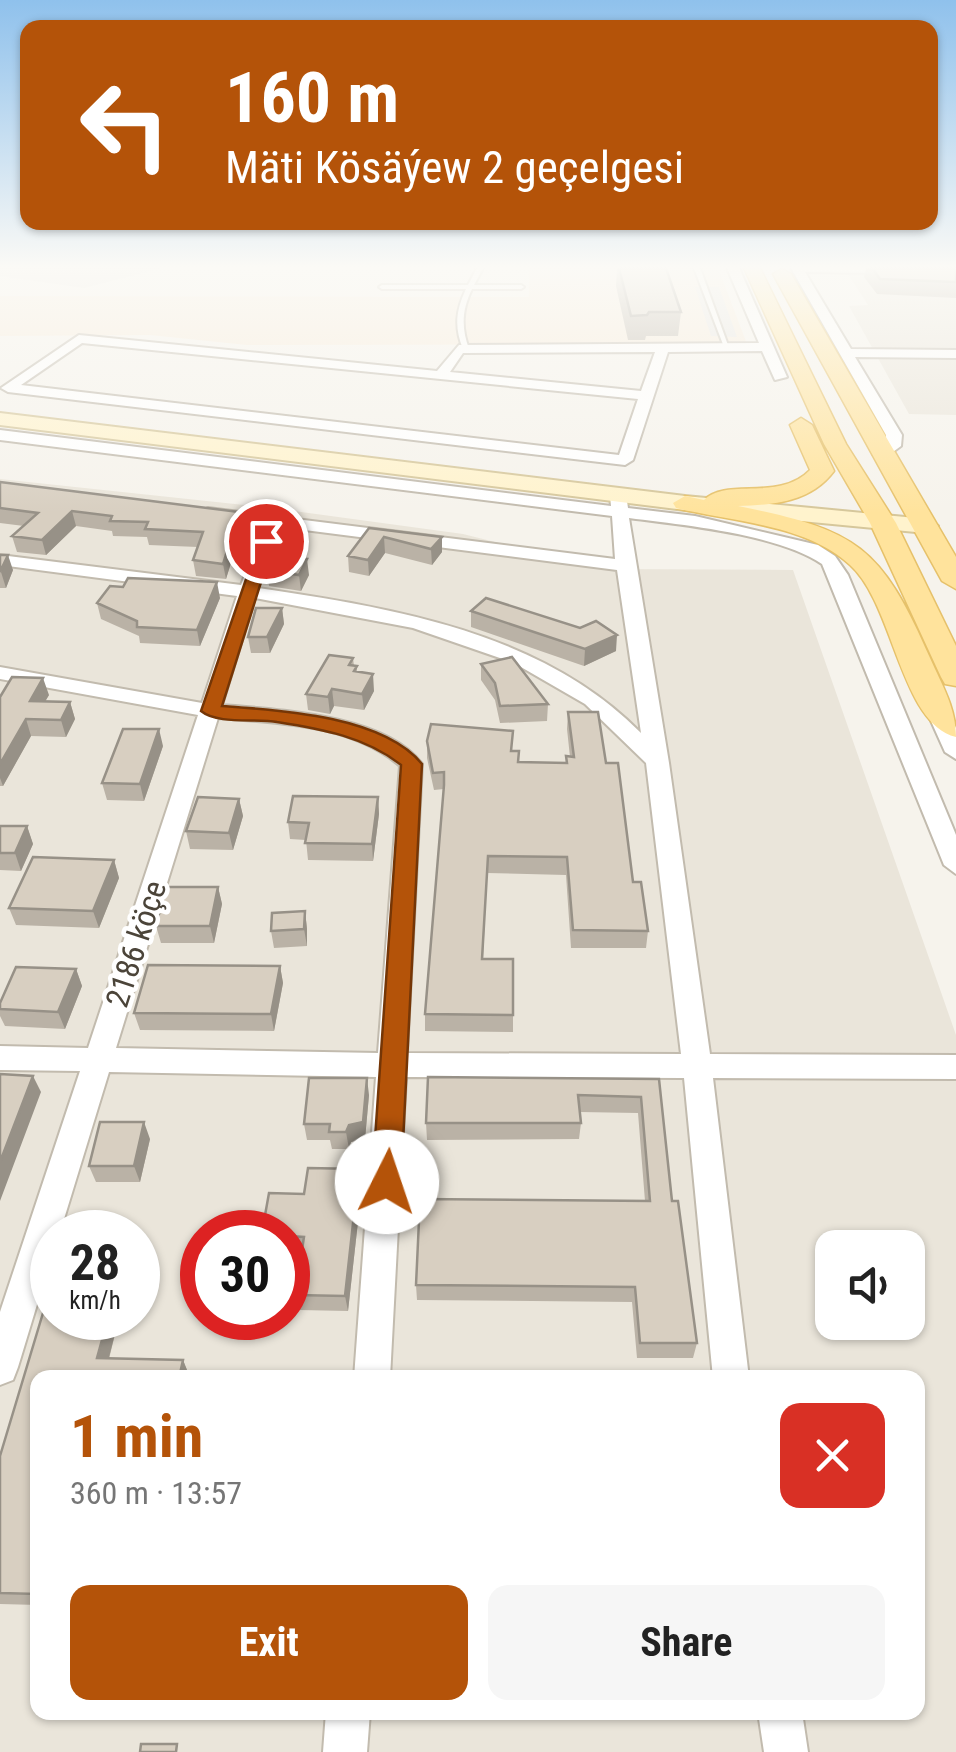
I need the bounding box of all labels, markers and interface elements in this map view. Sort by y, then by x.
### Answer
text: 160 m [225,57,399,139]
icon: left [60,60,190,190]
text: Mäti Kösäýew 2 geçelgesi [225,141,684,194]
pin [224,499,309,584]
icon: arrive [239,514,294,569]
street label: 2186 köçe [98,876,174,1012]
position arrow [335,1130,439,1234]
speed limit sign: 30 [180,1210,310,1340]
map controls [815,1230,925,1340]
button: sound [815,1230,925,1340]
text: 28 [70,1234,120,1292]
text: km/h [69,1286,121,1315]
text: 1 min [70,1401,203,1472]
button: close [780,1403,885,1508]
text: 360 m · 13:57 [70,1474,242,1512]
button: Exit [70,1585,468,1700]
button: Share [488,1585,885,1700]

